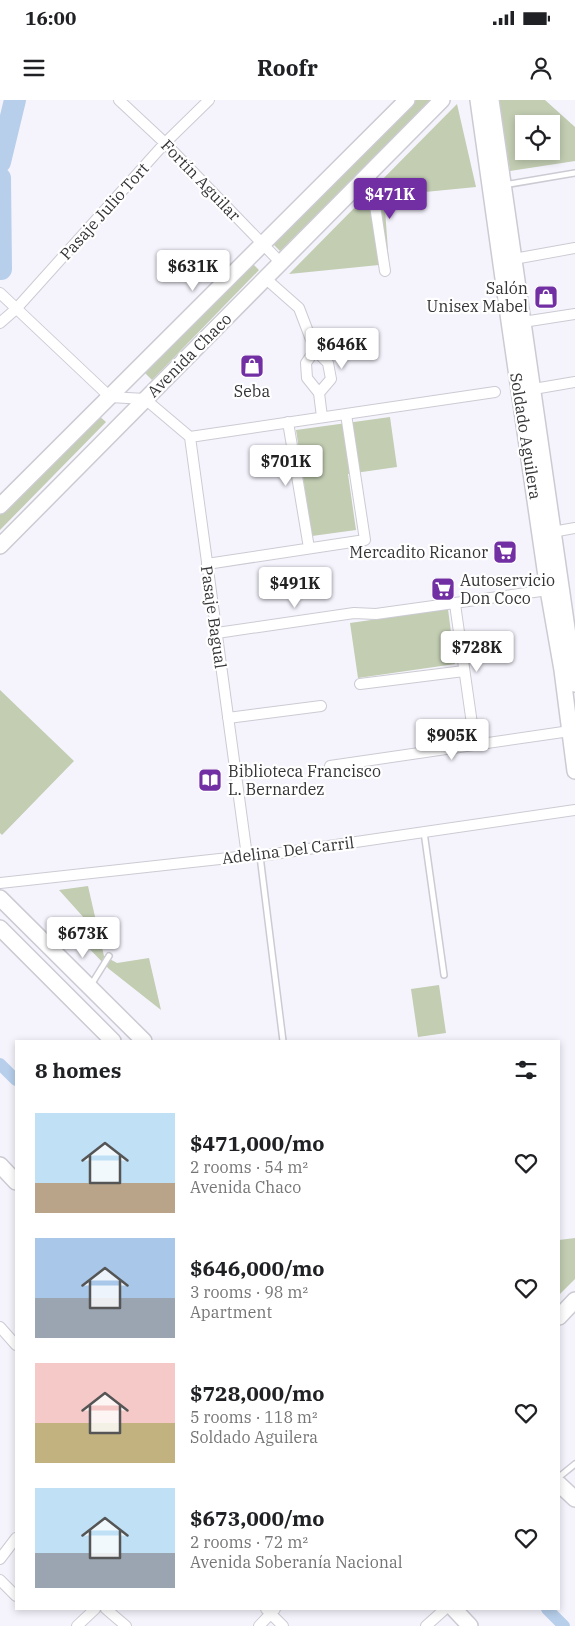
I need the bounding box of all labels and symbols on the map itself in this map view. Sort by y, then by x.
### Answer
street label: Fortín Aguilar [157,135,245,225]
street label: Pasaje Julio Tort [55,158,153,264]
pin: $471K [355,178,425,220]
pin: $631K [158,250,228,292]
place label: Salón Unisex Mabel [426,278,528,316]
shop icon: Salón Unisex Mabel [533,284,559,310]
street label: Avenida Chaco [143,309,235,401]
pin: $646K [307,328,377,370]
shop icon: Seba [239,353,265,379]
street label: Soldado Aguilera [506,371,546,501]
place label: Seba [234,381,270,401]
pin: $701K [251,444,321,487]
supermarket icon: Mercadito Ricanor [492,539,518,565]
place label: Mercadito Ricanor [349,542,488,562]
street label: Pasaje Bagual [197,564,231,670]
pin: $491K [260,566,330,609]
place label: Autoservicio Don Coco [460,570,555,608]
supermarket icon: Autoservicio Don Coco [430,576,456,602]
pin: $728K [442,630,512,673]
pin: $905K [417,718,487,761]
place label: Biblioteca Francisco L. Bernardez [228,761,381,799]
library icon: Biblioteca Francisco L. Bernardez [197,767,223,793]
street label: Adelina Del Carril [221,832,355,868]
pin: $673K [48,916,118,959]

